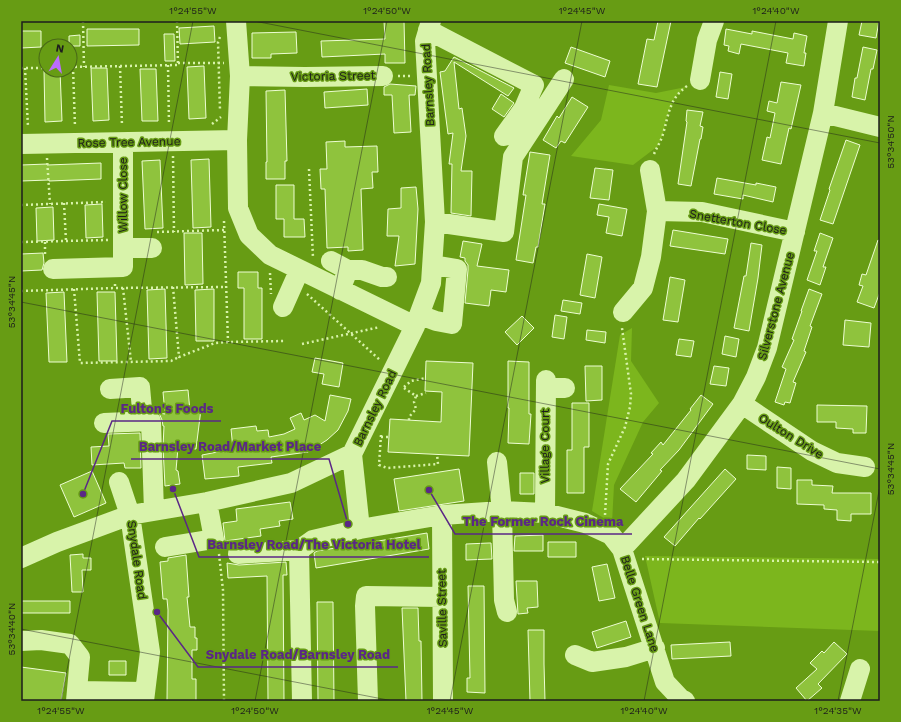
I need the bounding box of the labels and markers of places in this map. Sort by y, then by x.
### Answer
callout: Fulton's Foods [112,396,221,421]
callout: Barnsley Road/Market Place [131,434,329,459]
callout: The Former Rock Cinema [455,509,632,534]
callout: Barnsley Road/The Victoria Hotel [199,532,429,557]
callout: Snydale Road/Barnsley Road [198,642,398,667]

